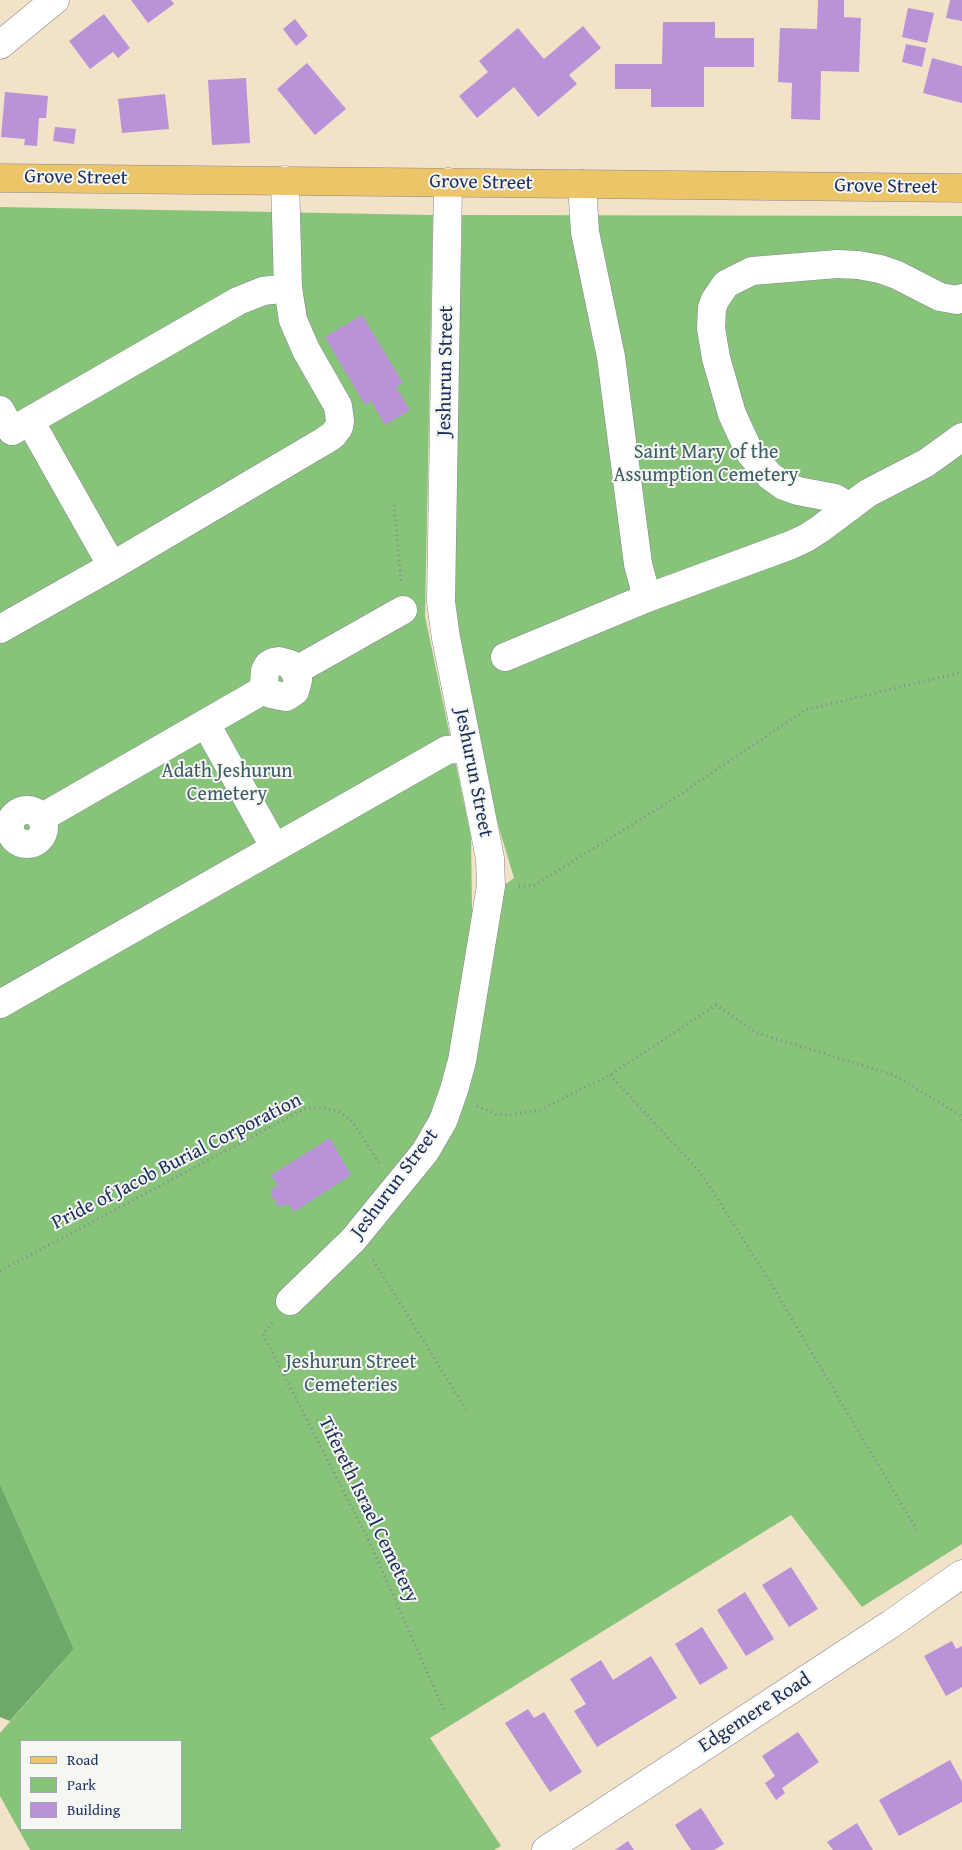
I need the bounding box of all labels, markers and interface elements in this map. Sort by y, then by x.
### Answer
street label: Grove Street [24,165,128,191]
street label: Grove Street [429,170,533,196]
street label: Grove Street [834,174,938,200]
street label: Jeshurun Street [433,305,459,437]
park label: Saint Mary of the Assumption Cemetery [613,441,799,488]
street label: Jeshurun Street [449,706,497,840]
park label: Adath Jeshurun Cemetery [162,760,292,807]
street label: Pride of Jacob Burial Corporation [48,1088,306,1236]
street label: Jeshurun Street [346,1124,444,1244]
park label: Jeshurun Street Cemeteries [286,1351,416,1398]
street label: Tifereth Israel Cemetery [312,1413,424,1607]
street label: Edgemere Road [694,1668,816,1758]
legend [20,1740,182,1830]
text: Road [67,1749,98,1770]
text: Park [67,1774,96,1795]
text: Building [67,1799,120,1820]

